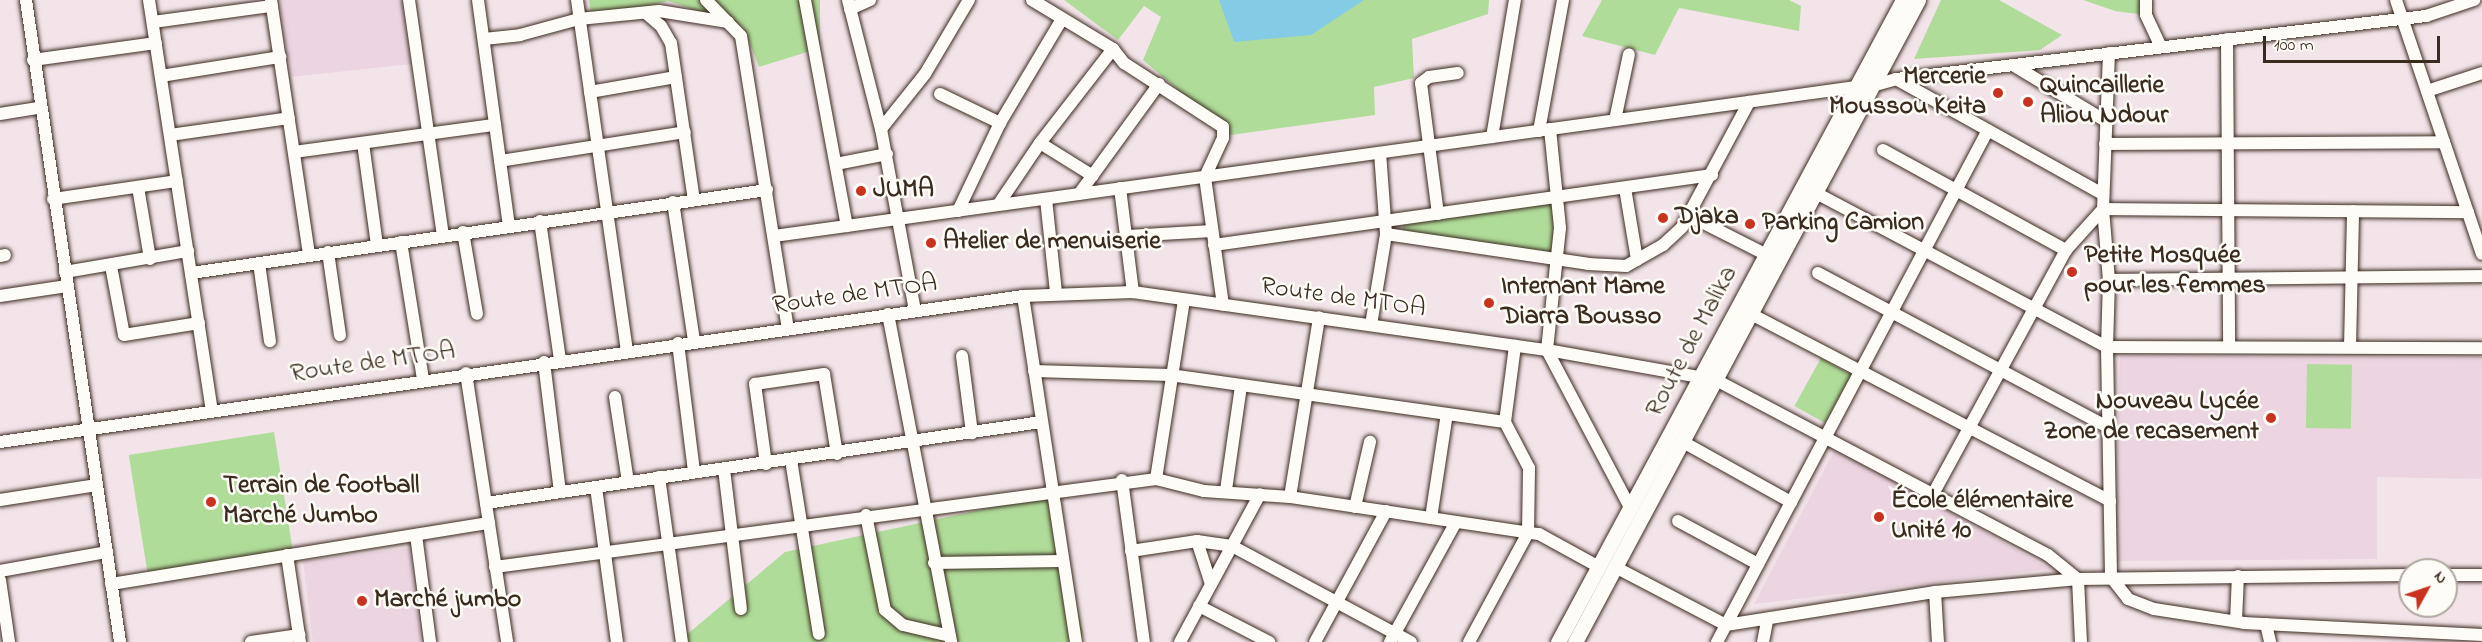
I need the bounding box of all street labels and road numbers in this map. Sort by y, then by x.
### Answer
street label: Route de Malika [1640,261,1746,423]
street label: Route de MTOA [771,269,939,323]
street label: Route de MTOA [1259,272,1427,326]
street label: Route de MTOA [289,337,457,391]

